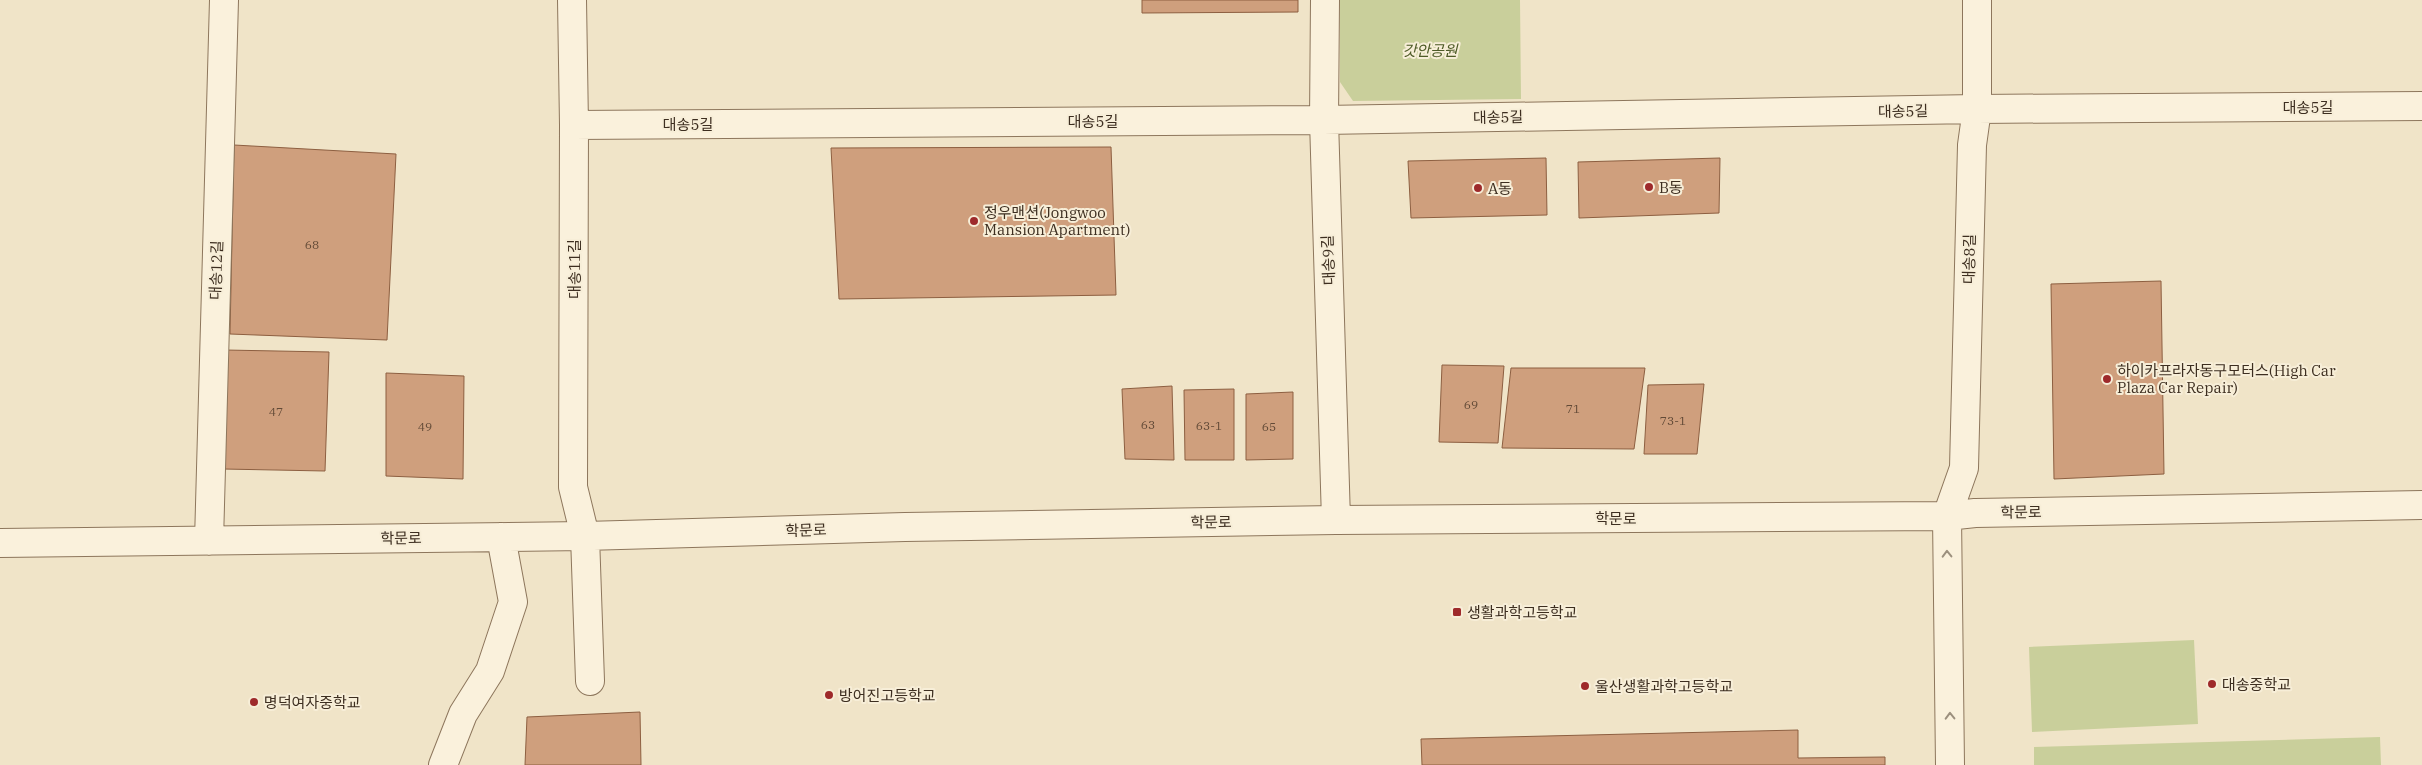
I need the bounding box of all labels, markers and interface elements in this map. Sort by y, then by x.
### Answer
park label: 갓안공원 [1402,41,1459,60]
street label: 대송5길 [2283,98,2333,117]
street label: 대송5길 [1878,101,1928,121]
street label: 대송5길 [1473,107,1523,127]
street label: 대송5길 [1068,112,1118,131]
street label: 대송5길 [663,115,713,134]
place label: B동 [1659,178,1683,197]
place label: A동 [1488,179,1512,198]
marker: B동 [1643,181,1655,193]
marker: A동 [1472,182,1484,194]
place label: 정우맨션(Jongwoo Mansion Apartment) [984,203,1130,239]
marker: 정우맨션(Jongwoo Mansion Apartment) [968,215,980,227]
street label: 대송9길 [1318,234,1338,286]
street label: 대송8길 [1959,234,1979,284]
house number: 68 [305,237,319,252]
street label: 대송11길 [565,239,584,299]
street label: 대송12길 [205,240,227,300]
place label: 하이카프라자동구모터스(High Car Plaza Car Repair) [2117,361,2336,397]
marker: 하이카프라자동구모터스(High Car Plaza Car Repair) [2101,373,2113,385]
house number: 69 [1464,397,1478,412]
house number: 71 [1566,401,1580,416]
house number: 47 [269,404,283,419]
house number: 73-1 [1660,413,1686,428]
house number: 63 [1141,417,1155,432]
house number: 63-1 [1196,418,1222,433]
house number: 49 [418,419,432,434]
house number: 65 [1262,419,1276,434]
street label: 학문로 [2000,502,2042,522]
street label: 학문로 [1595,509,1637,528]
street label: 학문로 [1190,512,1232,532]
street label: 학문로 [785,520,827,540]
street label: 학문로 [380,528,422,548]
one-way arrow [1942,550,1953,558]
place label: 생활과학고등학교 [1467,603,1577,622]
marker: 생활과학고등학교 [1451,606,1463,618]
place label: 대송중학교 [2222,675,2291,694]
place label: 울산생활과학고등학교 [1595,677,1733,696]
marker: 대송중학교 [2206,678,2218,690]
marker: 울산생활과학고등학교 [1579,680,1591,692]
place label: 방어진고등학교 [839,686,936,705]
marker: 방어진고등학교 [823,689,835,701]
place label: 명덕여자중학교 [264,693,361,712]
marker: 명덕여자중학교 [248,696,260,708]
one-way arrow [1944,712,1955,720]

